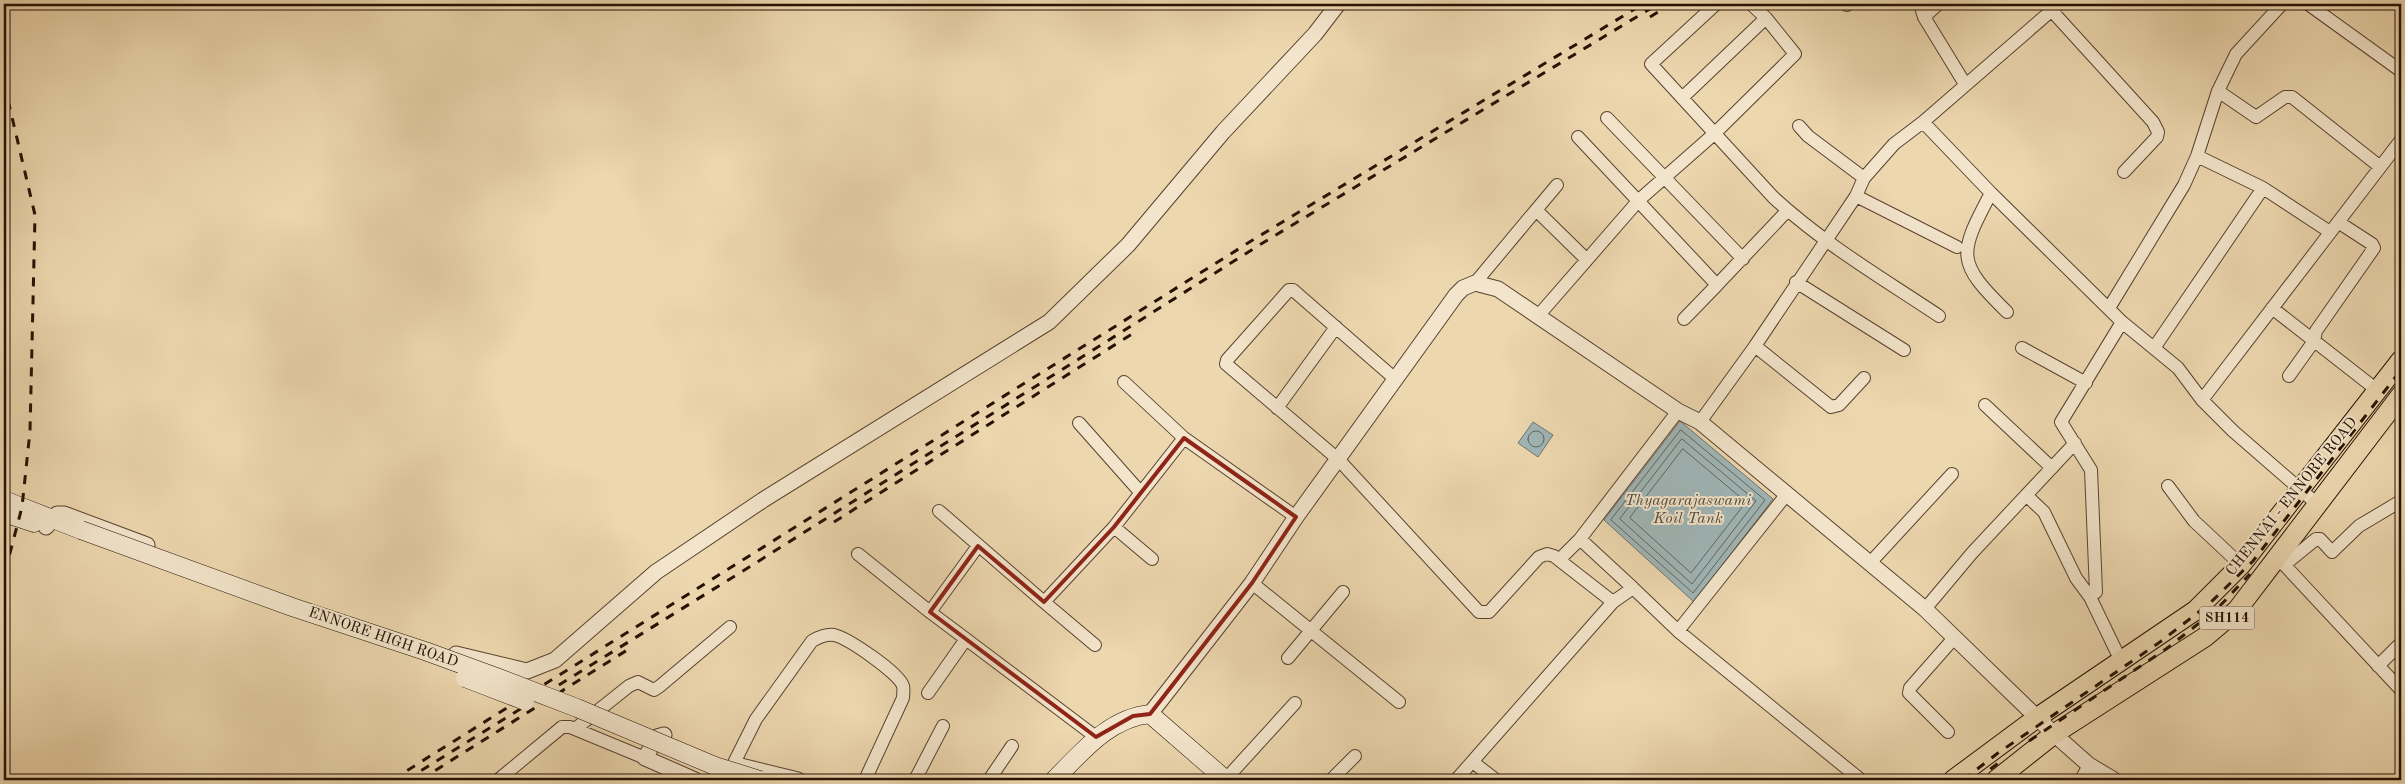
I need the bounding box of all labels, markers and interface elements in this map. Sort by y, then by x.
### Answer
street label: CHENNAI - ENNORE ROAD [2224,415,2360,579]
water label: Thyagarajaswami Koil Tank [1625,493,1752,527]
street label: ENNORE HIGH ROAD [306,605,460,671]
road number: SH114 [2200,606,2254,630]

